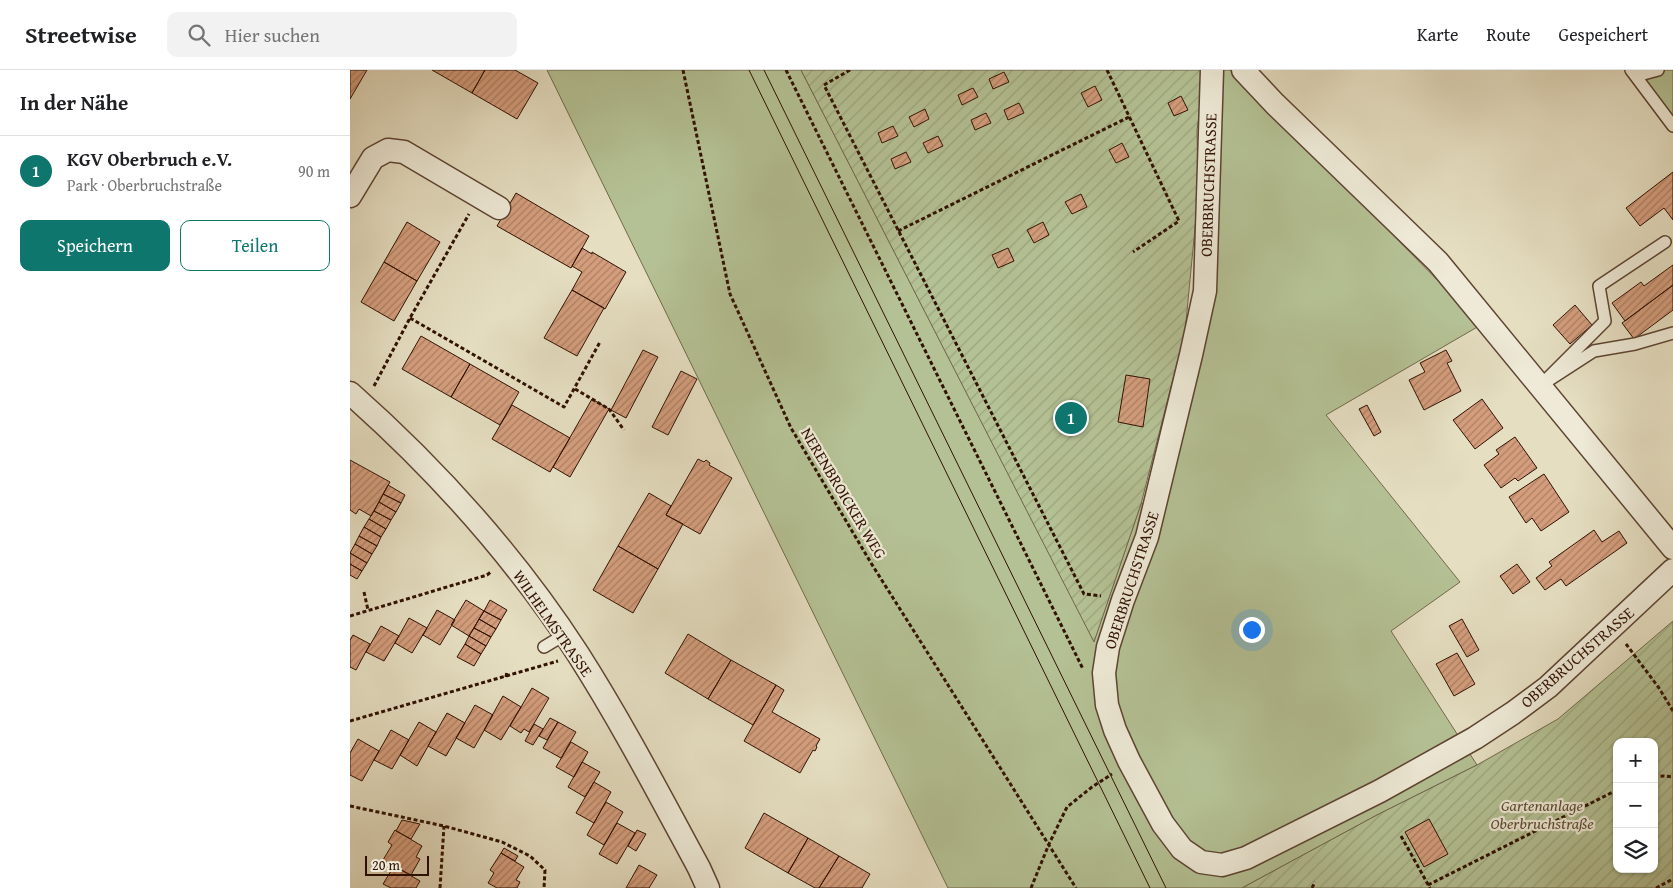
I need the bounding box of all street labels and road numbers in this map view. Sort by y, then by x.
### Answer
street label: OBERBRUCHSTRASSE [1194,113,1222,257]
street label: NERENBROICKER WEG [795,423,893,564]
street label: OBERBRUCHSTRASSE [1097,508,1165,652]
street label: WILHELMSTRASSE [507,565,599,681]
street label: OBERBRUCHSTRASSE [1515,601,1639,713]

